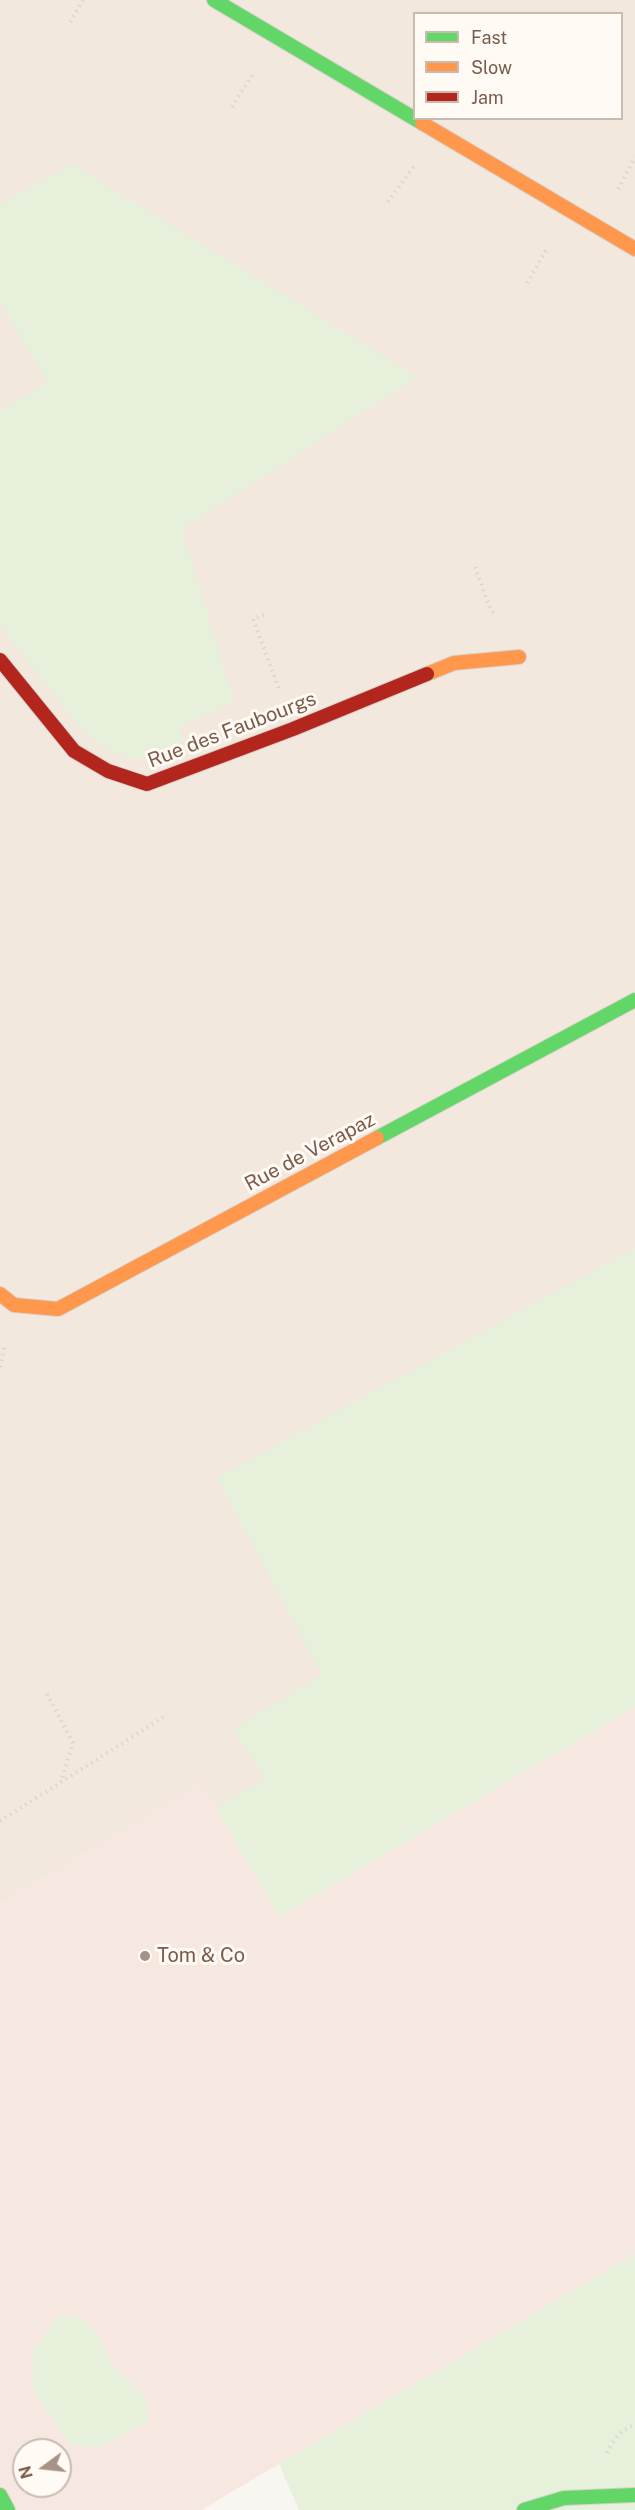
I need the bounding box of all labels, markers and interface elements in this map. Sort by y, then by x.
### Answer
legend [413,12,623,120]
text: Fast [471,27,507,48]
text: Slow [471,57,512,78]
text: Jam [471,87,504,108]
street label: Rue des Faubourgs [144,687,320,773]
street label: Rue de Verapaz [241,1108,379,1196]
place label: Tom & Co [157,1944,245,1968]
marker: Tom & Co [138,1949,152,1963]
north arrow [12,2438,72,2498]
text: N [15,2464,37,2481]

